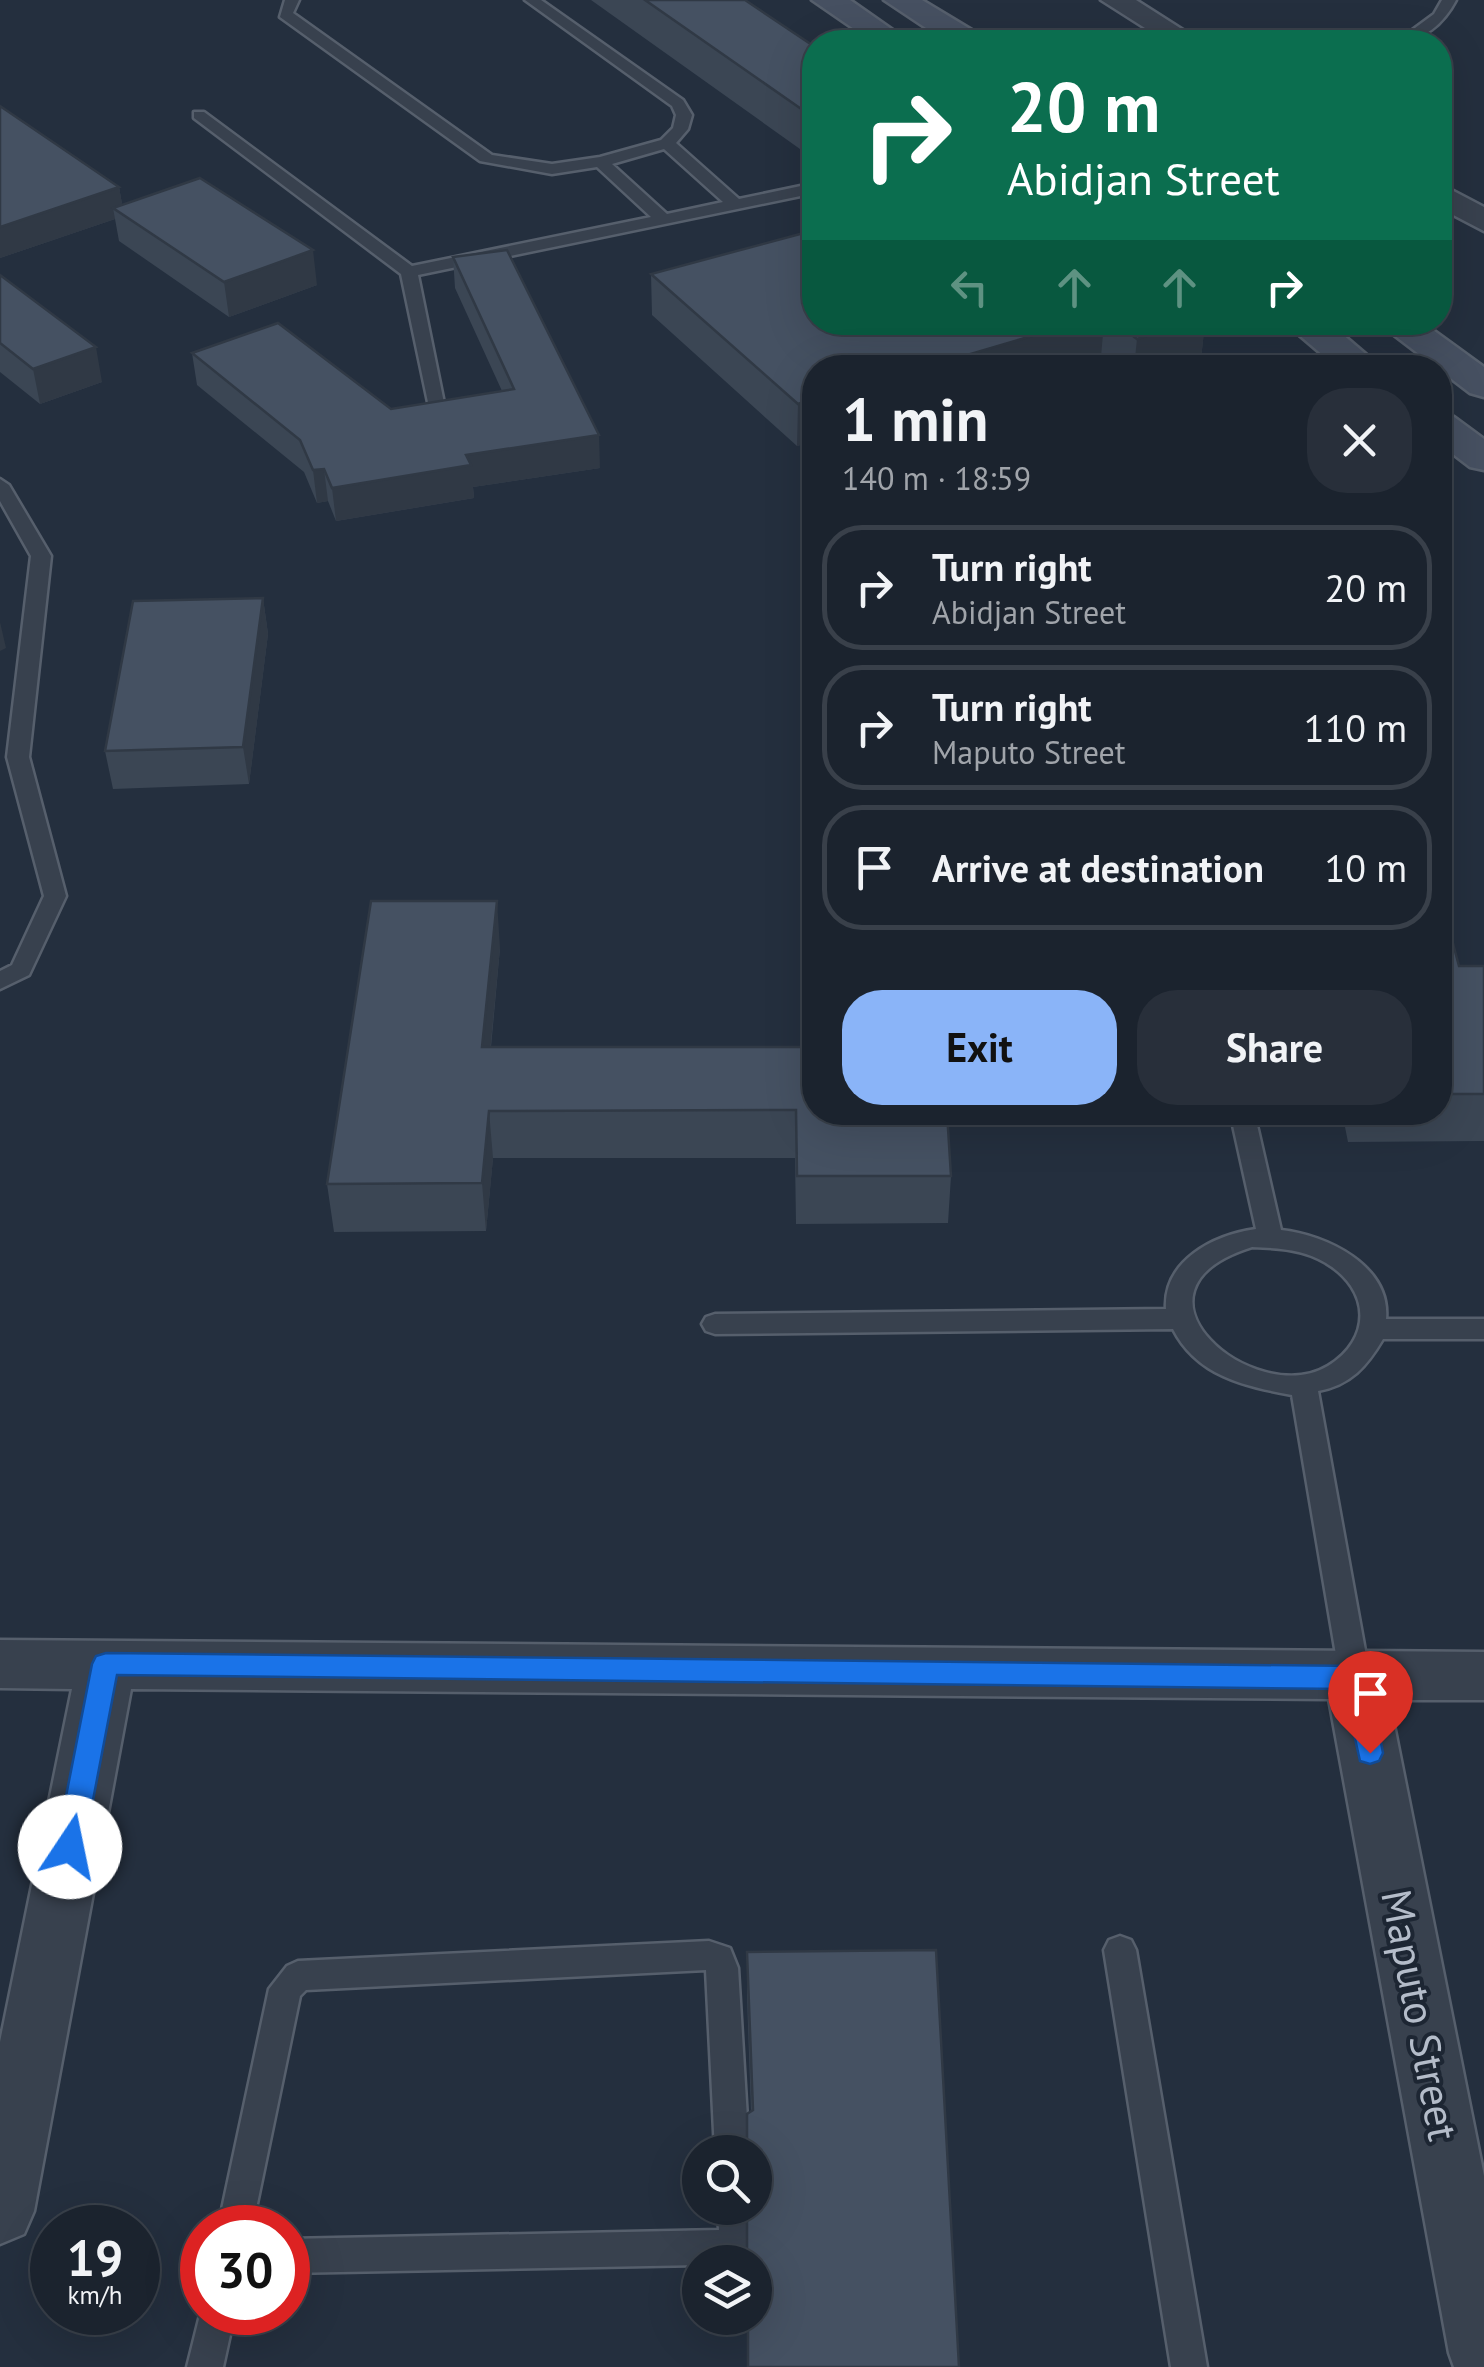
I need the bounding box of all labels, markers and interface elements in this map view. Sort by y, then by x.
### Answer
text: 20 m [1007,61,1160,151]
icon: right [842,70,972,200]
text: Abidjan Street [1007,149,1280,207]
icon: left [942,260,997,315]
icon: ahead [1047,260,1102,315]
icon: ahead [1152,260,1207,315]
icon: right [1257,260,1312,315]
text: 1 min [842,380,988,458]
button: close [1307,388,1412,493]
text: 140 m · 18:59 [842,457,1031,499]
text: Turn right [932,542,1092,591]
icon: right [847,560,902,615]
text: 20 m [1325,563,1407,612]
text: Abidjan Street [932,591,1126,633]
text: Turn right [932,682,1092,731]
icon: right [847,700,902,755]
text: 110 m [1304,703,1407,752]
text: Maputo Street [932,731,1126,773]
icon: arrive [847,840,902,895]
text: Arrive at destination [932,843,1264,892]
text: 10 m [1325,843,1407,892]
button: Exit [842,990,1117,1105]
button: Share [1137,990,1412,1105]
pin [1328,1651,1413,1754]
icon: arrive [1343,1666,1398,1721]
position arrow [18,1795,122,1899]
street label: Maputo Street [1369,1885,1472,2145]
map controls [682,2135,772,2335]
button: search [682,2135,772,2225]
speed limit sign: 30 [180,2205,310,2335]
text: 19 [67,2225,123,2290]
button: layers [682,2245,772,2335]
text: km/h [68,2279,122,2311]

